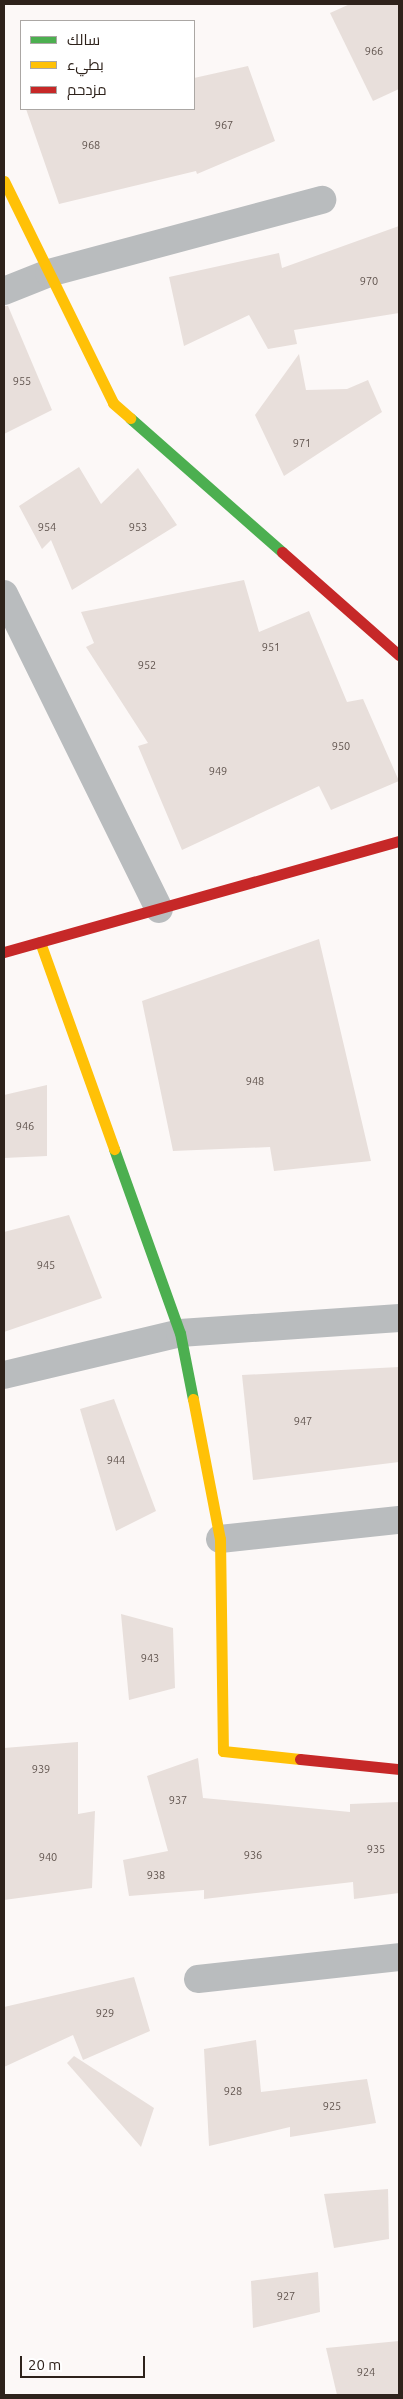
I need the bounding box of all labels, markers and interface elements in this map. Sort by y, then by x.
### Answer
legend [20,20,195,110]
text: سالك [67,31,100,48]
house number: 966 [365,44,383,58]
text: بطيء [67,56,104,73]
text: مزدحم [67,81,107,98]
house number: 967 [215,118,233,132]
house number: 968 [82,138,100,152]
house number: 970 [360,274,378,288]
house number: 955 [13,374,31,388]
house number: 971 [293,436,311,450]
house number: 954 [38,520,56,534]
house number: 953 [129,520,147,534]
house number: 951 [262,640,280,654]
house number: 952 [138,658,156,672]
house number: 950 [332,739,350,753]
house number: 949 [209,764,227,778]
house number: 948 [246,1074,264,1088]
house number: 946 [16,1119,34,1133]
house number: 945 [37,1258,55,1272]
house number: 947 [294,1414,312,1428]
house number: 944 [107,1453,125,1467]
house number: 943 [141,1651,159,1665]
house number: 939 [32,1762,50,1776]
house number: 937 [169,1793,187,1807]
house number: 935 [367,1842,385,1856]
house number: 936 [244,1848,262,1862]
house number: 940 [39,1850,57,1864]
house number: 938 [147,1868,165,1882]
house number: 929 [96,2006,114,2020]
house number: 928 [224,2084,242,2098]
house number: 925 [323,2099,341,2113]
house number: 927 [277,2289,295,2303]
scale bar [22,2346,148,2378]
text: 20 m [28,2356,61,2373]
house number: 924 [357,2365,375,2379]

